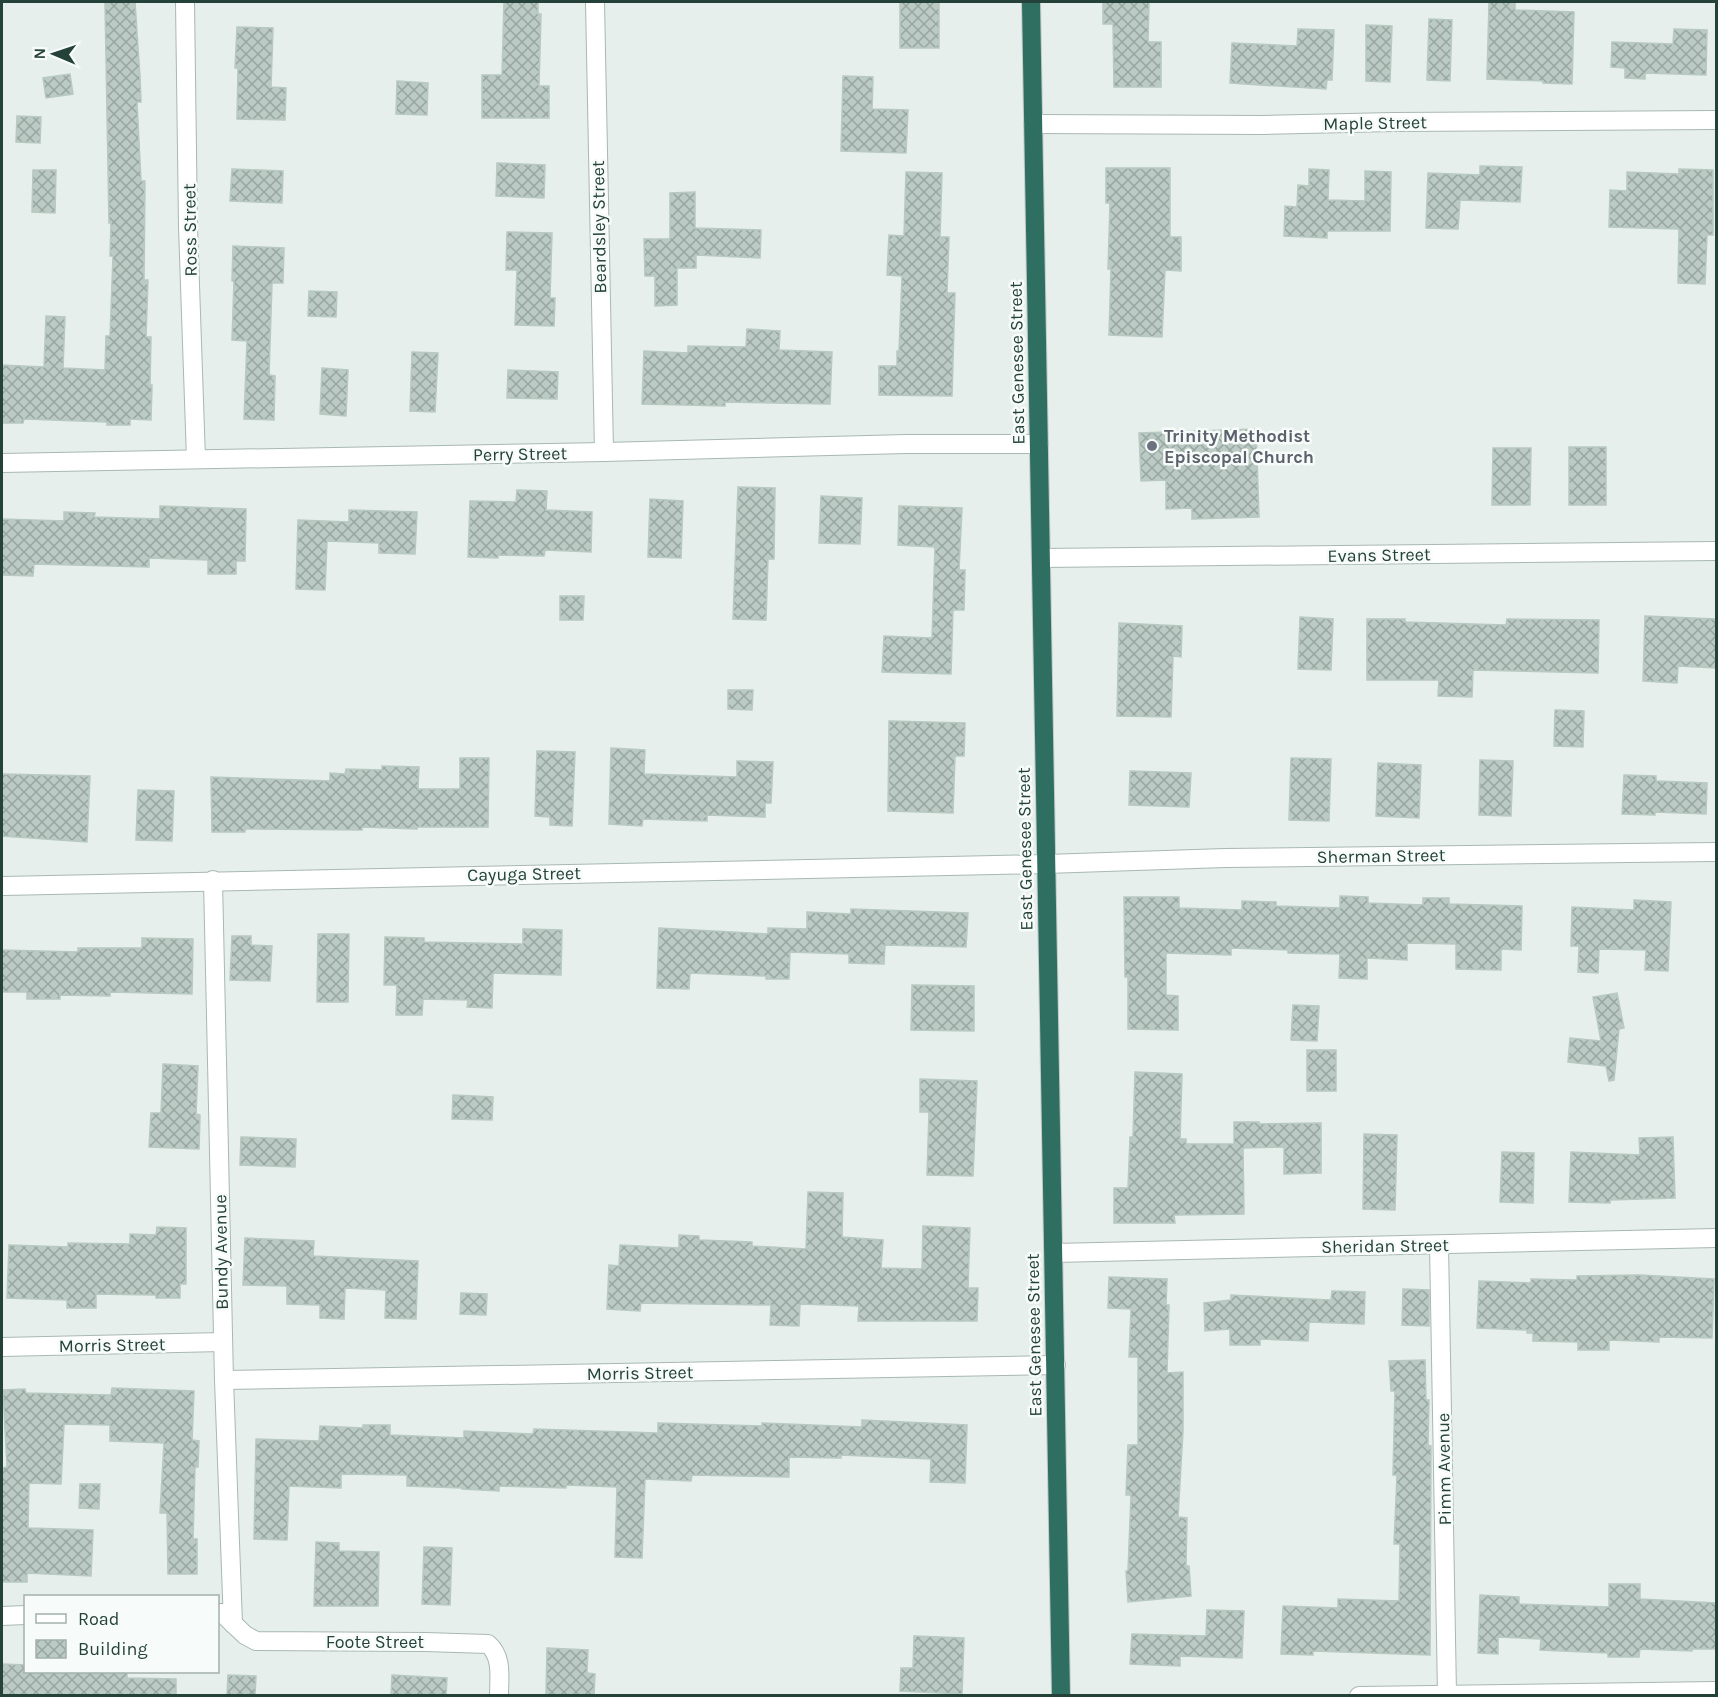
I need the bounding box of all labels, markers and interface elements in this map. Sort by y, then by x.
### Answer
north arrow [24,24,84,84]
text: N [30,47,49,60]
street label: Maple Street [1323,111,1427,135]
street label: Beardsley Street [587,160,611,294]
street label: Ross Street [178,183,202,277]
street label: East Genesee Street [1005,281,1029,445]
place label: Trinity Methodist Episcopal Church [1164,425,1314,468]
marker: Trinity Methodist Episcopal Church [1145,439,1159,453]
street label: Perry Street [473,442,568,466]
street label: Evans Street [1327,543,1431,567]
street label: East Genesee Street [1013,767,1037,931]
street label: Sherman Street [1316,844,1446,868]
street label: Cayuga Street [467,862,581,886]
street label: Bundy Avenue [209,1194,233,1310]
street label: Sheridan Street [1321,1234,1449,1258]
street label: East Genesee Street [1022,1253,1046,1417]
street label: Morris Street [59,1333,166,1357]
street label: Morris Street [587,1361,694,1385]
street label: Pimm Avenue [1432,1413,1456,1525]
legend [24,1595,219,1673]
text: Road [78,1608,119,1630]
street label: Foote Street [326,1631,424,1653]
text: Building [78,1638,148,1660]

